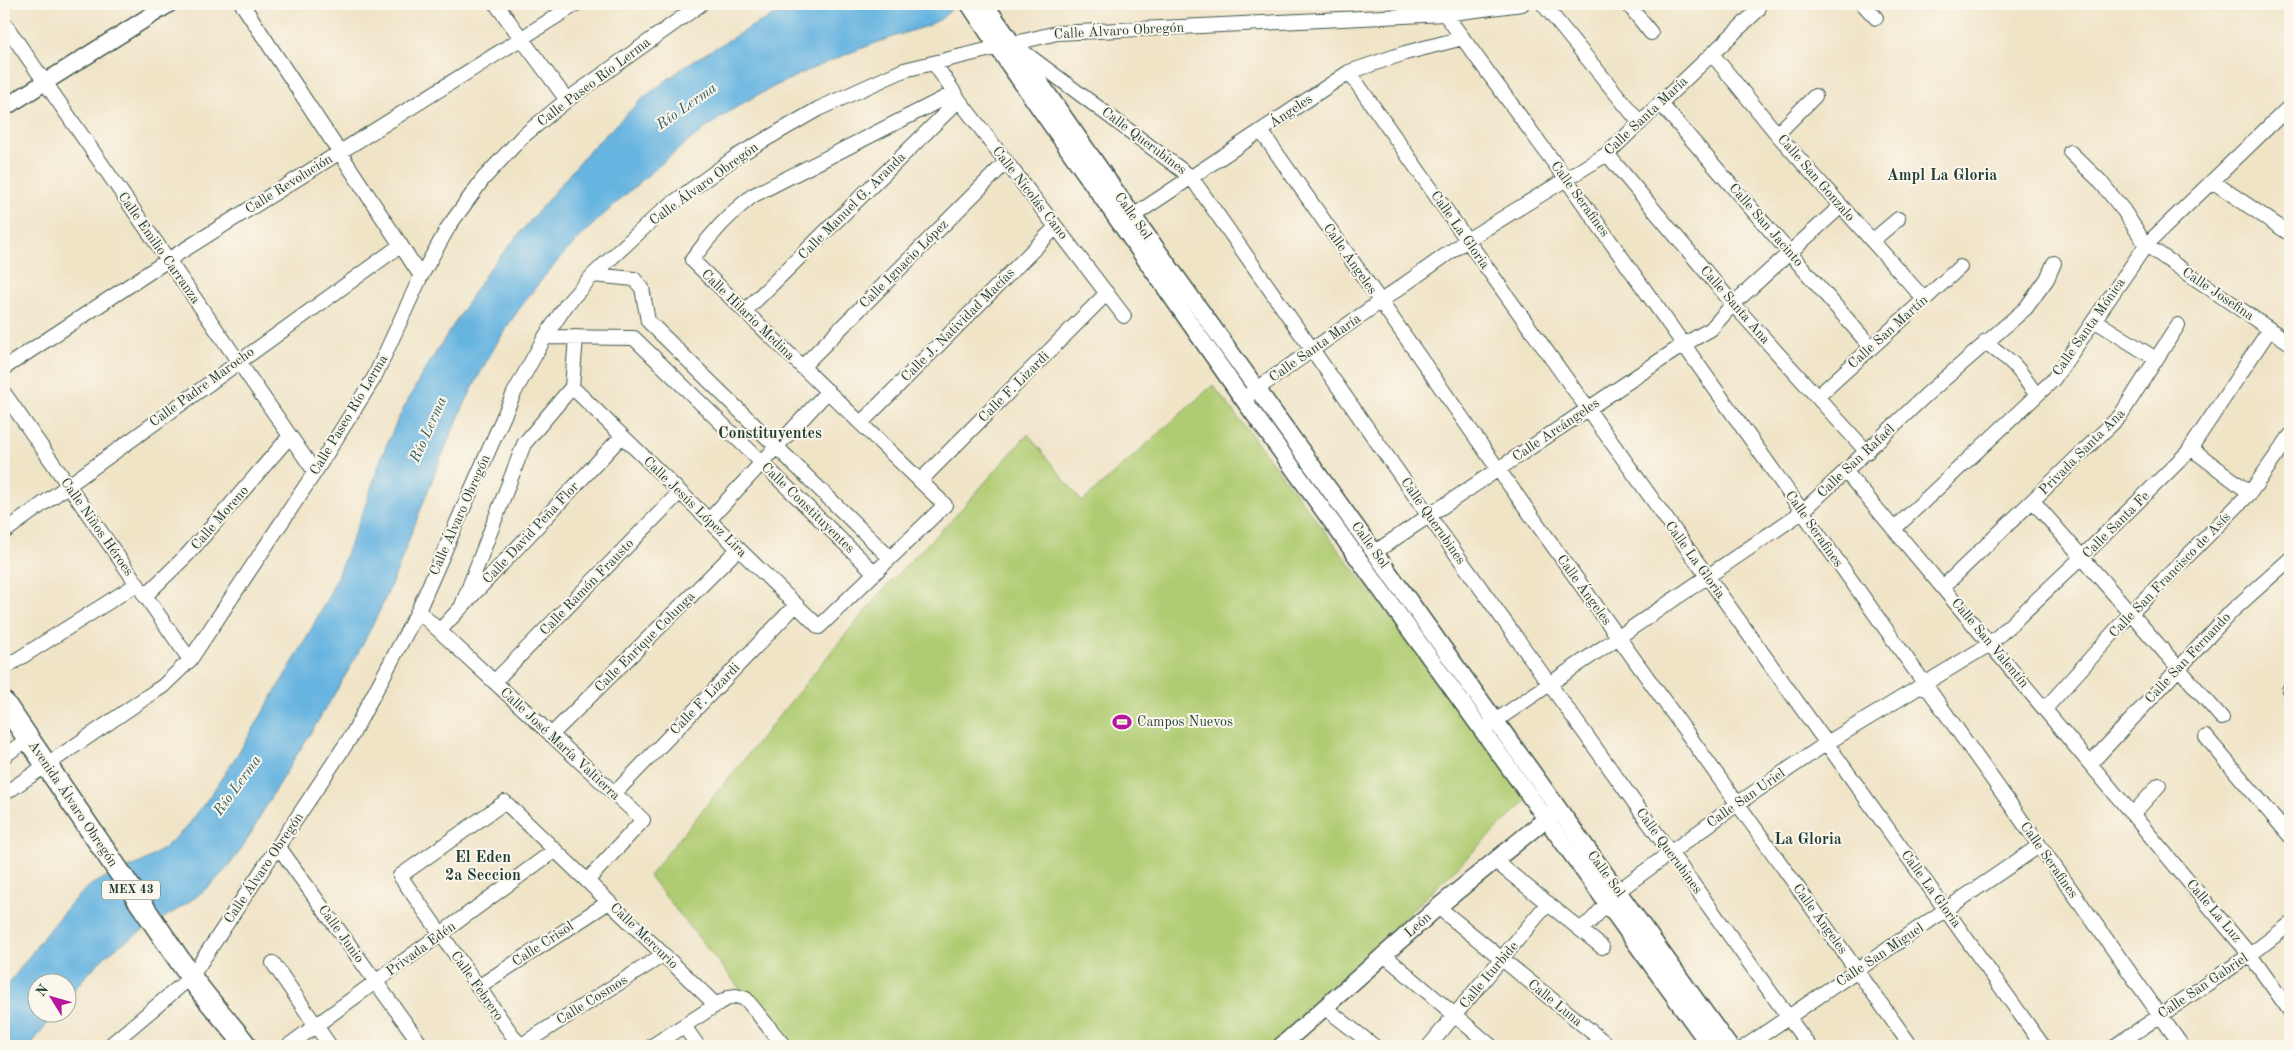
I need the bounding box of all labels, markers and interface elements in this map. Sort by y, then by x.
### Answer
street label: Calle Álvaro Obregón [1053,18,1185,41]
street label: Calle Paseo Río Lerma [535,35,653,129]
street label: Calle Santa María [1602,74,1690,158]
water label: Río Lerma [653,81,720,134]
street label: Ángeles [1265,89,1315,130]
street label: Calle Querubines [1099,105,1189,177]
street label: Calle San Gonzalo [1775,132,1857,224]
street label: Calle Álvaro Obregón [645,137,761,228]
street label: Calle Nicolás Cano [990,144,1070,242]
street label: Calle Manuel G. Aranda [796,150,908,262]
street label: Calle Revolución [243,151,335,216]
street label: Calle Serafines [1548,159,1612,239]
district label: Ampl La Gloria [1887,168,1997,184]
street label: Calle San Jacinto [1726,181,1806,269]
street label: Calle La Gloria [1428,188,1492,272]
street label: Calle Emilio Carranza [115,190,203,306]
street label: Calle Sol [1112,190,1154,242]
street label: Calle Ignacio López [857,217,951,311]
street label: Calle Ángeles [1321,219,1382,297]
street label: Calle Santa Ana [1697,263,1773,347]
street label: Calle Josefina [2180,265,2256,323]
street label: Calle J. Natividad Macías [899,266,1017,384]
street label: Calle Hilario Medina [699,267,797,363]
street label: Calle Santa Mónica [2050,275,2128,379]
street label: Calle San Martín [1845,292,1931,371]
street label: Calle Santa María [1267,311,1363,385]
street label: Calle Padre Marocho [147,344,257,430]
street label: Calle F. Lizardi [976,349,1052,425]
street label: Calle Paseo Río Lerma [308,352,390,478]
water label: Río Lerma [408,395,450,466]
street label: Calle Arcángeles [1510,396,1602,464]
street label: Privada Santa Ana [2036,406,2128,498]
street label: Calle San Rafaél [1815,422,1897,500]
district label: Constituyentes [718,426,822,442]
street label: Calle Álvaro Obregón [424,451,493,577]
street label: Calle Jesús López Lira [641,454,749,560]
street label: Calle Constituyentes [759,460,857,556]
street label: Calle Niños Héroes [58,475,136,579]
street label: Calle Querubines [1398,475,1468,567]
street label: Calle David Peña Flor [480,479,582,587]
street label: Calle Moreno [189,483,251,553]
street label: Calle Serafines [1783,488,1845,570]
street label: Calle Santa Fe [2080,489,2152,561]
street label: Calle San Francisco de Asís [2107,510,2233,640]
street label: Calle Sol [1349,519,1392,571]
street label: Calle La Gloria [1662,519,1728,601]
street label: Calle Ramón Frausto [537,536,637,638]
street label: Calle Ángeles [1554,551,1616,628]
street label: Calle Enrique Colunga [592,589,698,695]
street label: Calle San Valentín [1949,596,2032,691]
street label: Calle San Fernando [2143,610,2233,706]
street label: Calle F. Lizardi [667,660,743,738]
street label: Calle José María Valtierra [497,685,623,803]
sports icon: Campos Nuevos [1111,711,1133,733]
place label: Campos Nuevos [1137,715,1233,729]
street label: Avenida Álvaro Obregón [26,737,123,870]
water label: Río Lerma [211,753,265,819]
street label: Calle San Uriel [1704,766,1788,830]
street label: Calle Querubines [1633,806,1705,896]
street label: Calle Álvaro Obregón [219,808,307,926]
street label: Calle Serafines [2018,819,2080,901]
district label: La Gloria [1774,832,1842,848]
street label: Calle Sol [1585,848,1628,900]
street label: Calle La Gloria [1898,848,1964,930]
district label: El Eden 2a Seccion [445,850,521,884]
street label: Calle La Luz [2184,877,2244,945]
road number: MEX 43 [102,880,160,900]
street label: Calle Ángeles [1790,880,1852,957]
street label: Calle Mercurio [607,900,681,972]
street label: Calle Junio [315,903,367,965]
street label: León [1402,909,1434,940]
street label: Privada Edén [384,919,459,979]
street label: Calle Crisol [510,919,576,969]
street label: Calle San Miguel [1834,921,1926,989]
street label: Calle Iturbide [1457,939,1521,1011]
street label: Calle Febrero [448,949,506,1023]
street label: Calle San Gabriel [2155,951,2251,1021]
north arrow [28,972,78,1022]
street label: Calle Cosmos [554,973,630,1027]
street label: Calle Luna [1525,977,1585,1029]
text: N [34,982,51,999]

